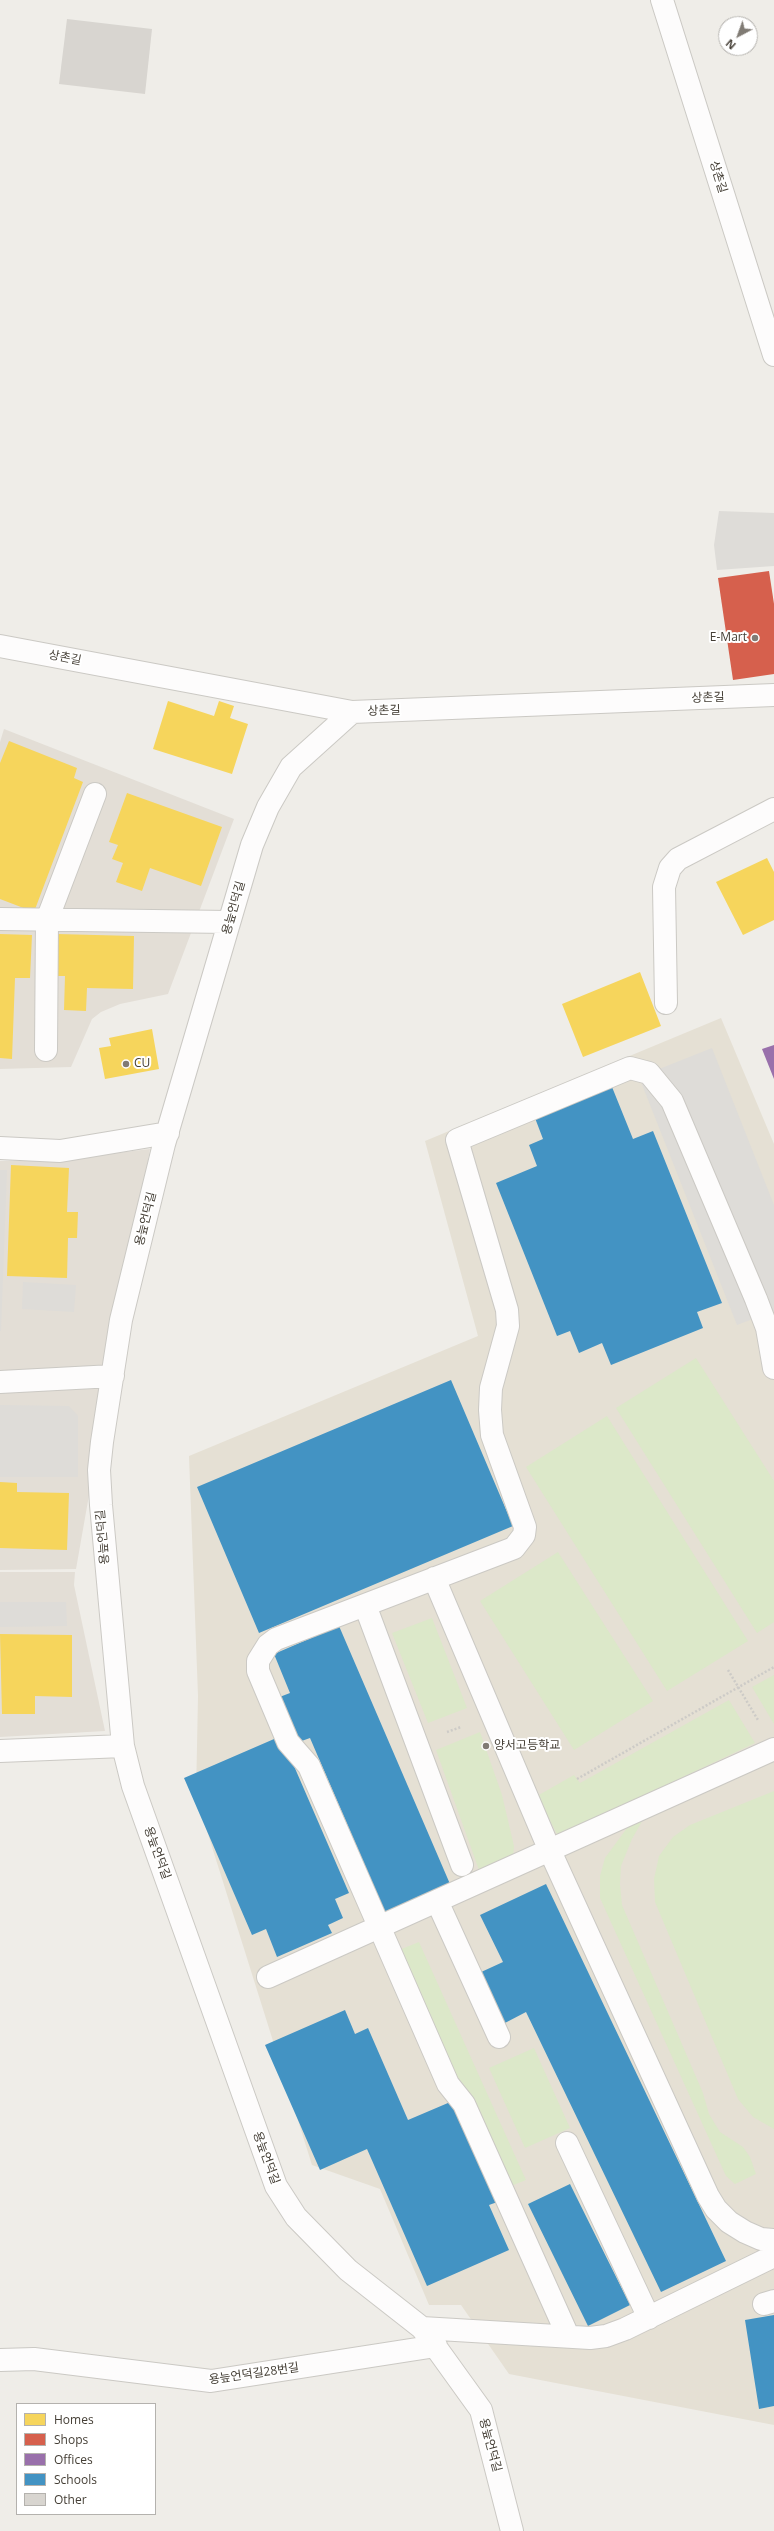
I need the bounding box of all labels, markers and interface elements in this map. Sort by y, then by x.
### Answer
north arrow [718,16,758,56]
text: N [722,36,739,53]
street label: 상촌길 [706,159,730,195]
place label: E-Mart [710,631,747,645]
marker: E-Mart [750,633,760,643]
street label: 상촌길 [47,648,83,668]
street label: 상촌길 [691,690,725,706]
street label: 상촌길 [367,703,401,719]
street label: 용늪언덕길 [219,879,249,937]
place label: CU [134,1057,150,1071]
marker: CU [121,1059,131,1069]
street label: 용늪언덕길 [132,1190,160,1248]
street label: 용늪언덕길 [93,1509,113,1565]
place label: 양서고등학교 [494,1739,560,1753]
marker: 양서고등학교 [481,1741,491,1751]
street label: 용늪언덕길 [141,1825,173,1881]
street label: 용늪언덕길 [250,2130,282,2186]
street label: 용늪언덕길28번길 [208,2361,300,2387]
legend [16,2403,156,2515]
text: Homes [54,2411,94,2428]
street label: 용늪언덕길 [476,2416,504,2474]
text: Shops [54,2431,88,2448]
text: Offices [54,2451,93,2468]
text: Schools [54,2471,97,2488]
text: Other [54,2491,87,2508]

